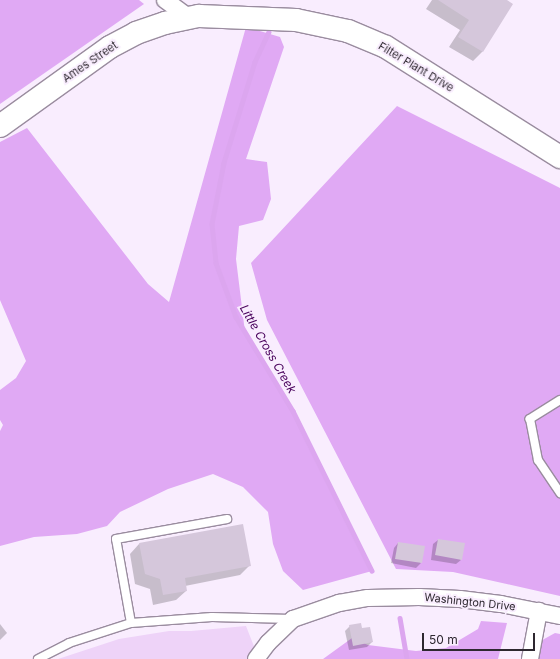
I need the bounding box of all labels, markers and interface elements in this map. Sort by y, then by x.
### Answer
street label: Ames Street [60,39,120,85]
street label: Filter Plant Drive [376,39,456,95]
water label: Little Cross Creek [237,302,299,396]
street label: Washington Drive [424,591,516,613]
scale bar [424,625,537,651]
text: 50 m [429,632,458,647]

